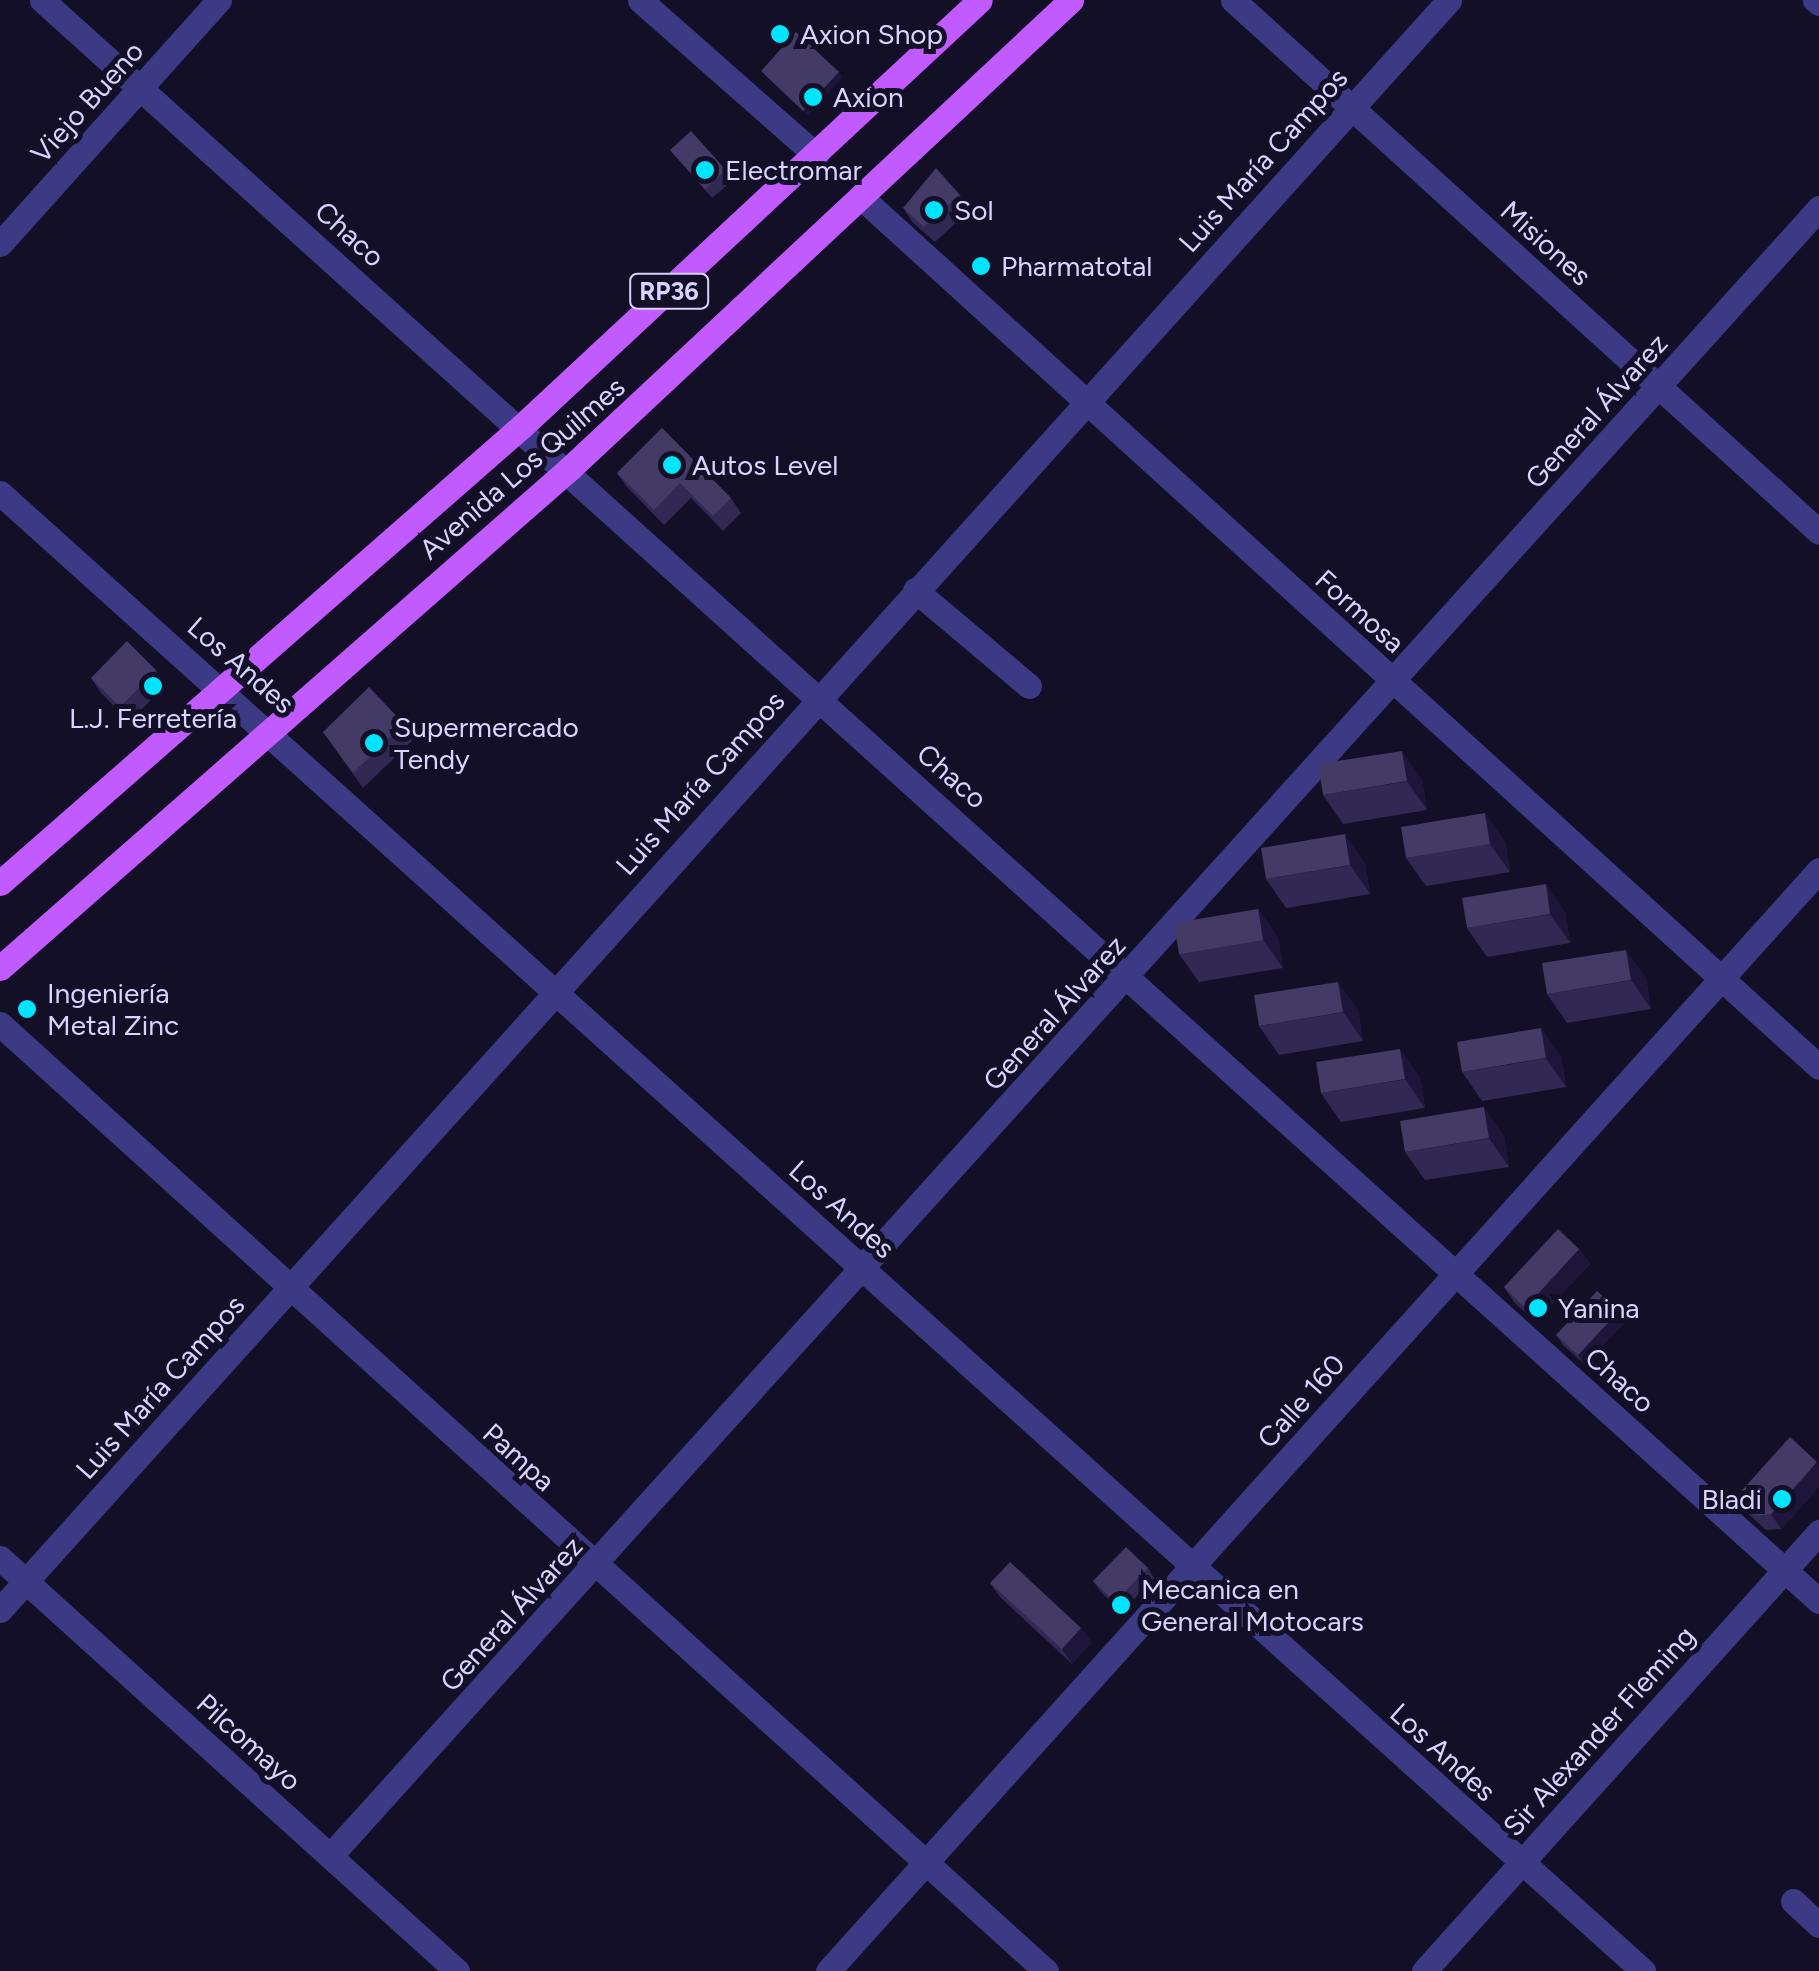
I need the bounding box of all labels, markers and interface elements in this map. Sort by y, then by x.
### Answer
place label: Axion Shop [800,17,943,51]
marker: Axion Shop [769,23,791,45]
street label: Viejo Bueno [24,34,150,170]
street label: Luis María Campos [1172,61,1354,259]
place label: Axion [833,80,904,114]
marker: Axion [802,86,824,108]
place label: Electromar [725,153,862,187]
marker: Electromar [694,159,716,181]
place label: Sol [954,193,994,227]
street label: Chaco [308,194,392,274]
street label: Misiones [1494,194,1598,292]
marker: Sol [923,199,945,221]
place label: Pharmatotal [1001,249,1152,283]
marker: Pharmatotal [970,255,992,277]
road number: RP36 [629,271,709,311]
street label: General Álvarez [1518,327,1674,495]
street label: Avenida Los Quilmes [413,370,631,566]
place label: Autos Level [692,448,838,482]
marker: Autos Level [661,454,683,476]
street label: Formosa [1309,562,1411,660]
street label: Los Andes [181,610,301,720]
marker: L.J. Ferretería [142,675,164,697]
street label: Luis María Campos [609,684,791,882]
place label: L.J. Ferretería [69,701,237,735]
place label: Supermercado Tendy [394,710,579,776]
marker: Supermercado Tendy [363,732,385,754]
street label: Chaco [910,737,994,815]
street label: General Álvarez [976,929,1132,1097]
place label: Ingeniería Metal Zinc [47,976,179,1042]
marker: Ingeniería Metal Zinc [16,998,38,1020]
street label: Los Andes [782,1153,902,1265]
street label: Luis María Campos [69,1288,251,1486]
place label: Yanina [1558,1291,1640,1325]
marker: Yanina [1527,1297,1549,1319]
street label: Chaco [1578,1340,1662,1420]
street label: Calle 160 [1250,1347,1352,1455]
street label: Pampa [476,1416,562,1498]
place label: Bladi [1702,1482,1762,1516]
marker: Bladi [1771,1488,1793,1510]
street label: General Álvarez [433,1530,589,1698]
place label: Mecanica en General Motocars [1141,1572,1364,1638]
marker: Mecanica en General Motocars [1110,1594,1132,1616]
street label: Sir Alexander Fleming [1496,1619,1702,1843]
street label: Pilcomayo [190,1686,308,1798]
street label: Los Andes [1383,1696,1503,1808]

